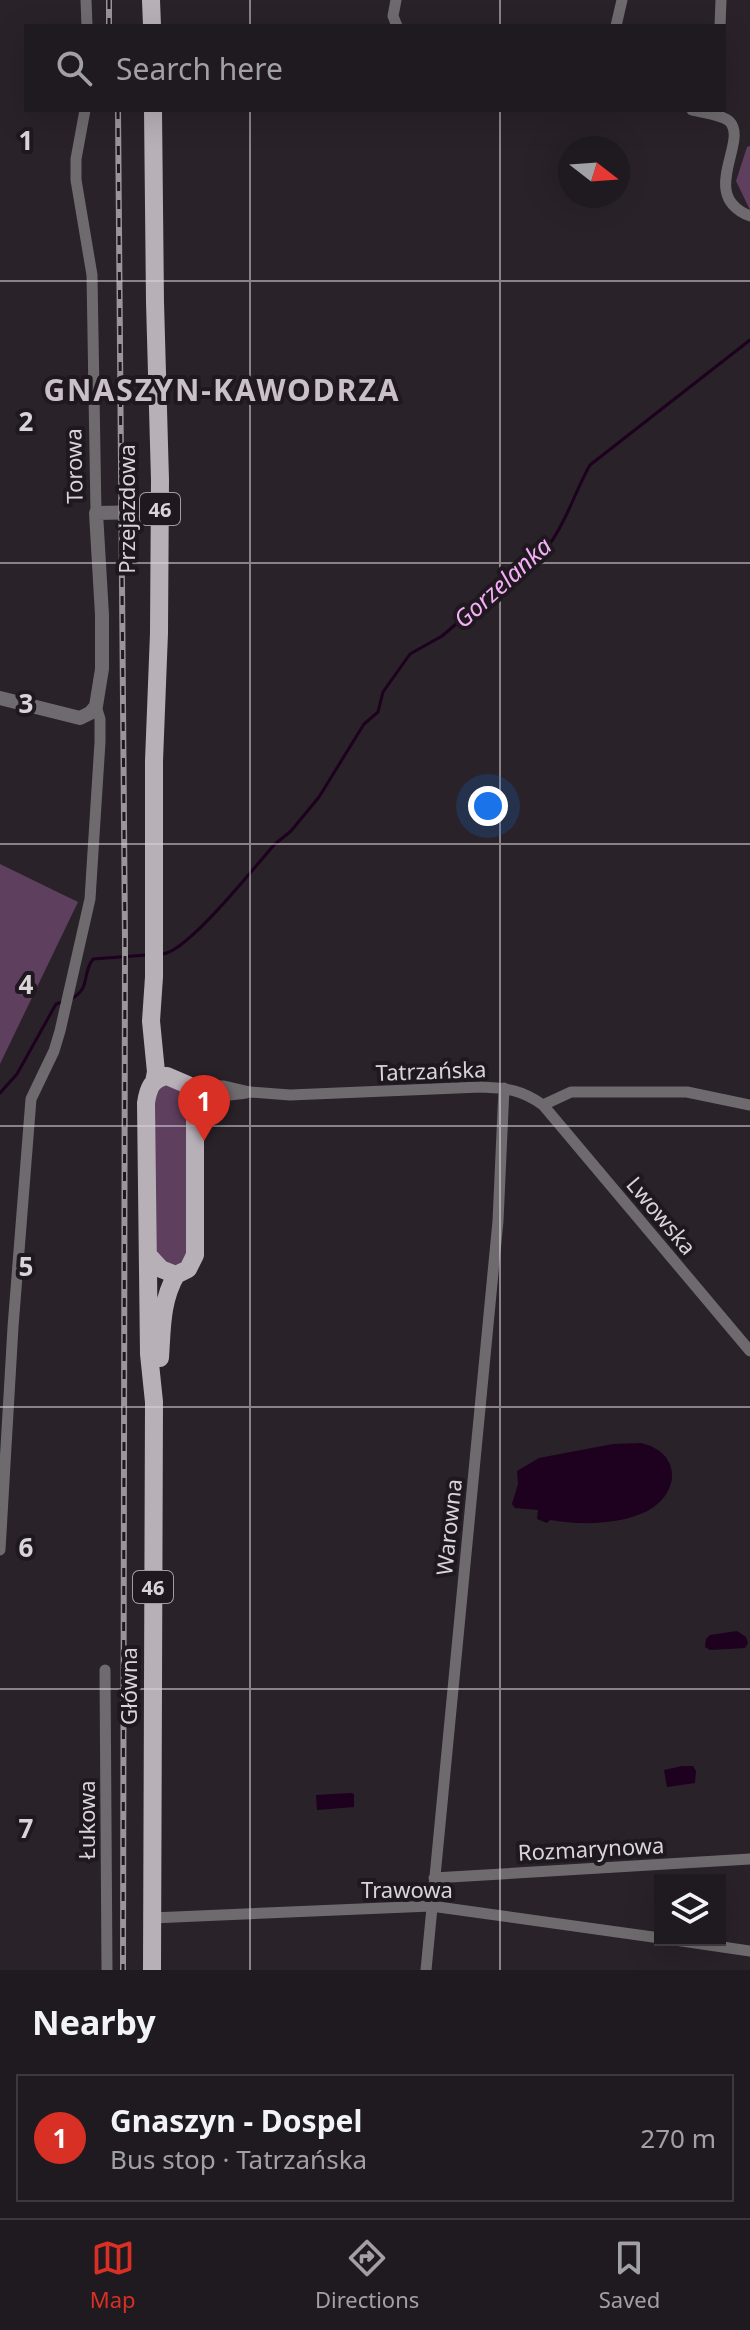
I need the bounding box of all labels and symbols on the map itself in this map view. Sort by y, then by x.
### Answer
text: 1 [19,122,33,158]
north arrow [558,136,630,208]
district label: GNASZYN-KAWODRZA [43,369,401,410]
text: 2 [19,403,34,439]
street label: Torowa [57,428,89,504]
street label: Przejazdowa [111,444,141,574]
road number: 46 [140,493,180,525]
water label: Gorzelanka [446,529,558,635]
text: 3 [19,685,33,721]
your location [468,786,508,826]
text: 4 [19,966,34,1002]
street label: Tatrzańska [375,1053,487,1087]
pin: 1 [178,1075,230,1141]
street label: Lwowska [620,1169,704,1261]
text: 5 [19,1248,33,1284]
street label: Warowna [428,1477,468,1577]
text: 6 [19,1529,34,1565]
road number: 46 [133,1571,173,1603]
street label: Główna [113,1647,143,1725]
street label: Łukowa [71,1780,101,1860]
text: 7 [19,1810,34,1846]
street label: Rozmarynowa [517,1829,665,1867]
street label: Trawowa [361,1874,453,1904]

